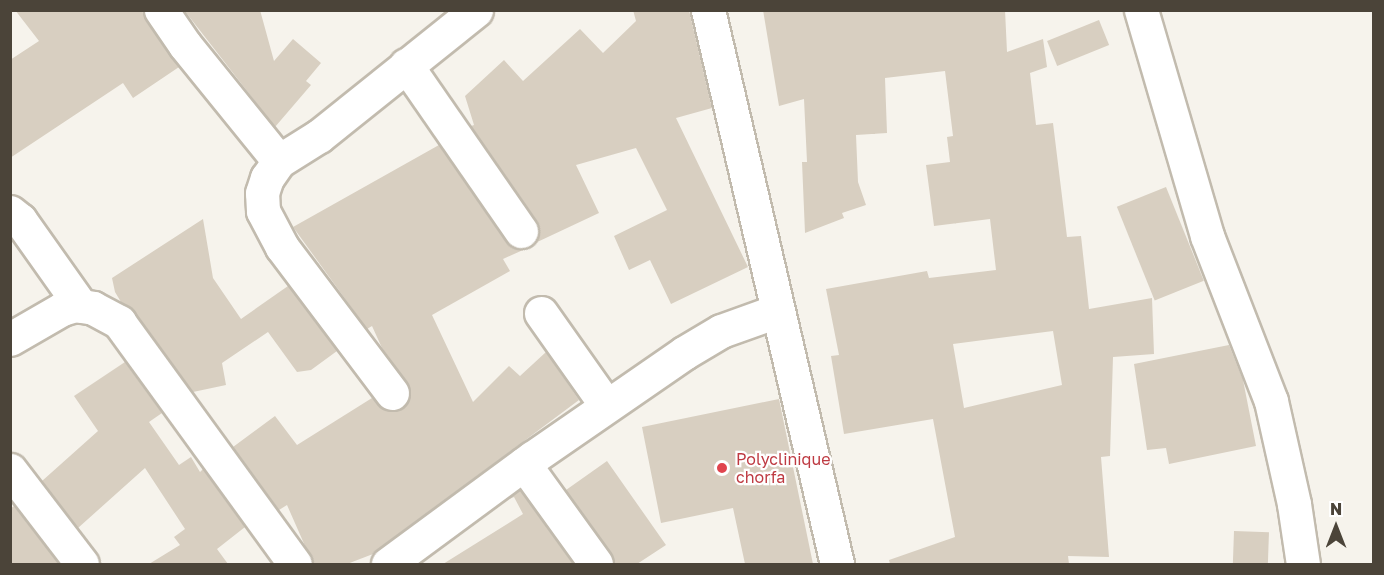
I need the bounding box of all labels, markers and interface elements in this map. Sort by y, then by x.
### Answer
place label: Polyclinique chorfa [736,449,830,487]
marker: Polyclinique chorfa [713,459,731,477]
north arrow [1306,497,1366,557]
text: N [1330,499,1342,519]

